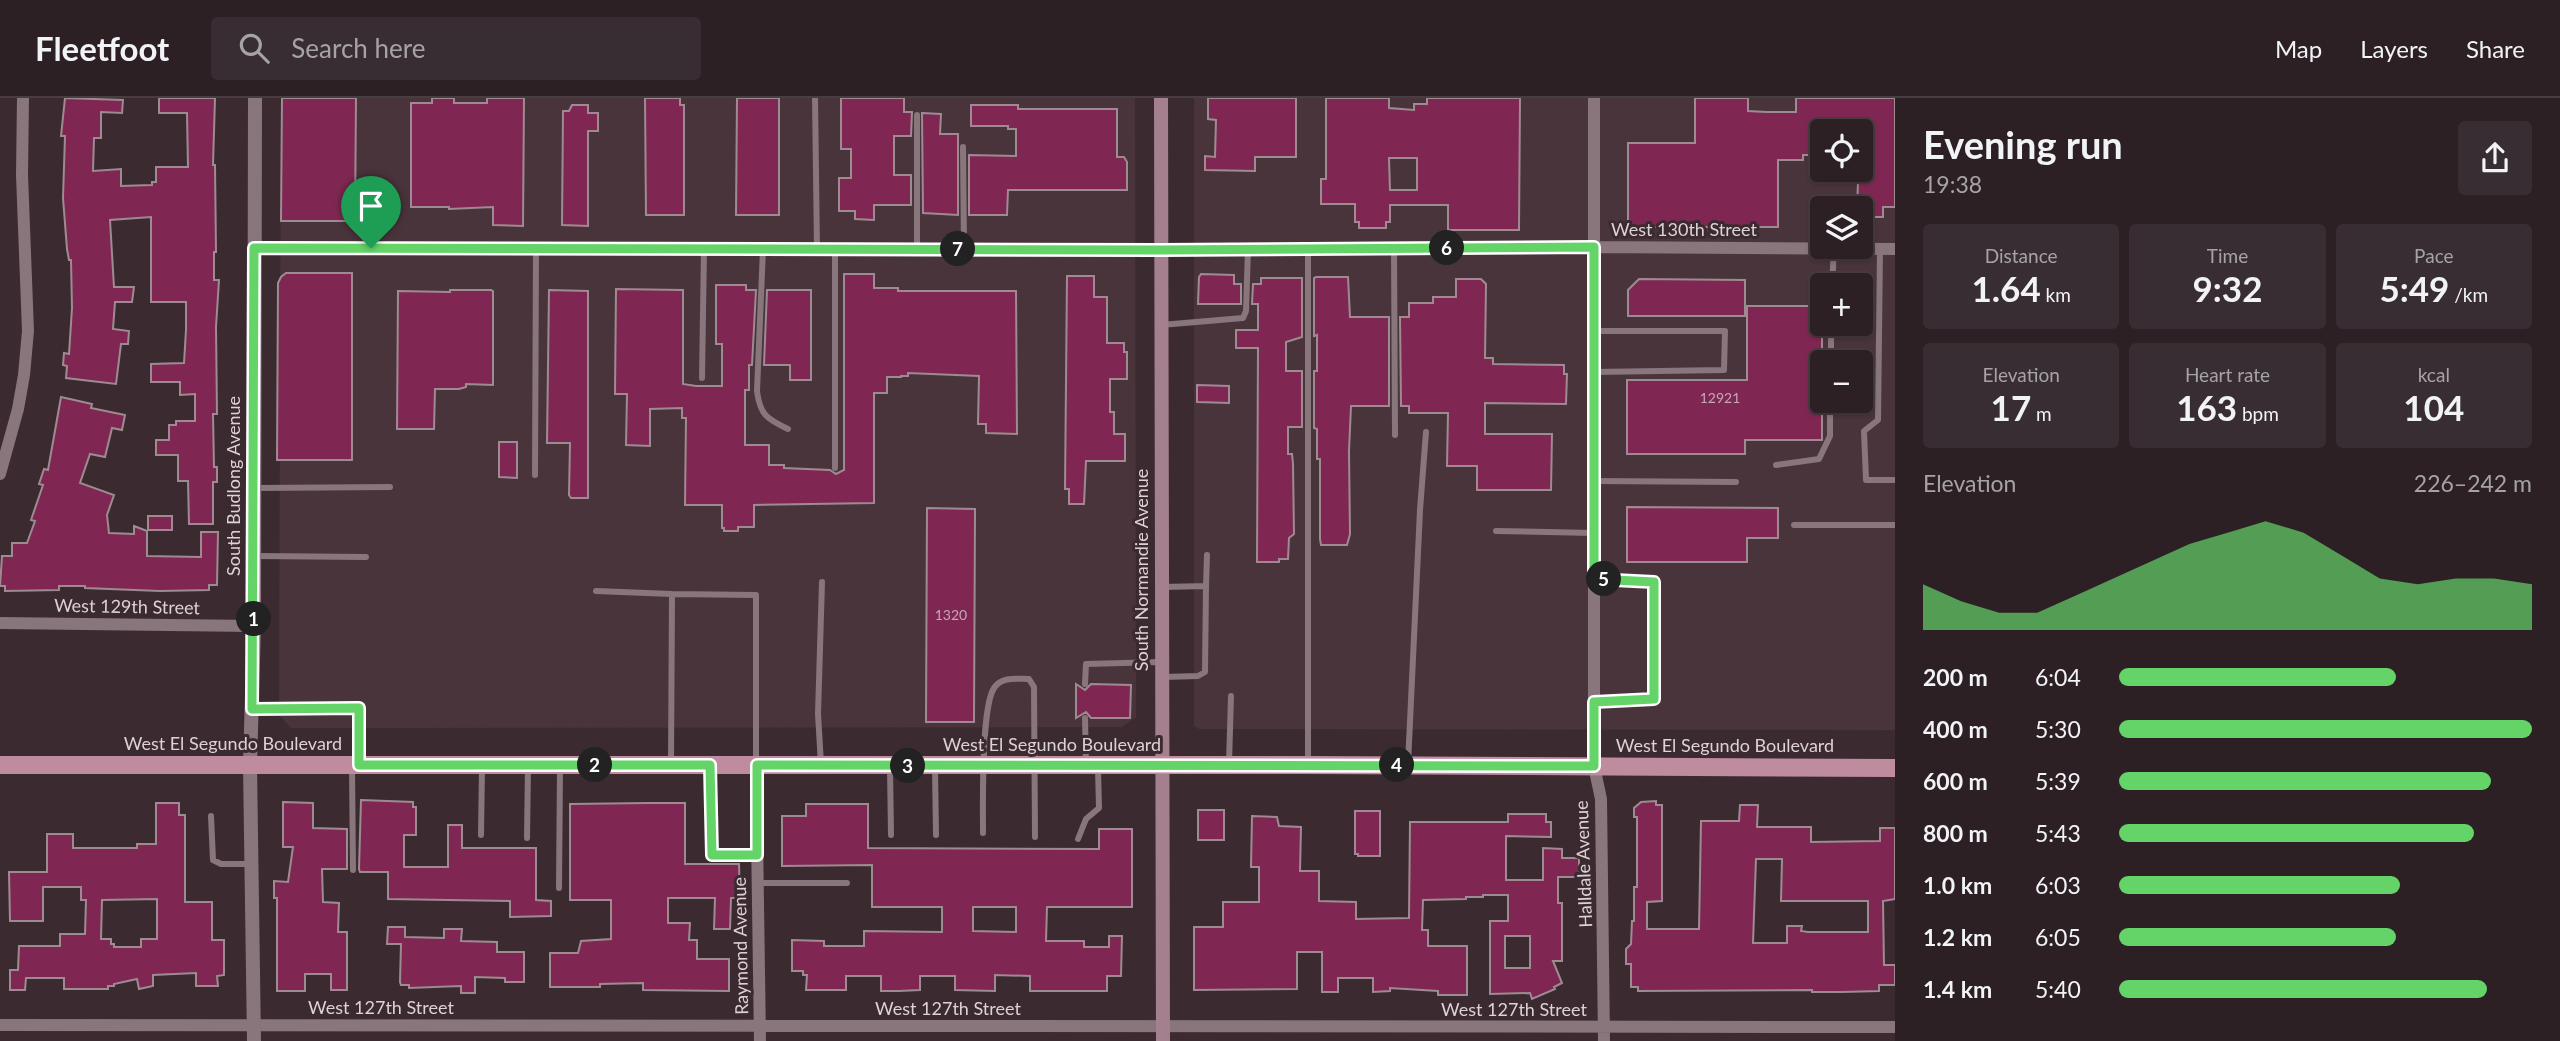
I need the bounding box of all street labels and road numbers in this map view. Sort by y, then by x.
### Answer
street label: West 130th Street [1611,218,1757,240]
street label: South Budlong Avenue [222,396,244,576]
street label: South Normandie Avenue [1130,469,1152,671]
street label: West 129th Street [54,594,201,618]
street label: West El Segundo Boulevard [124,732,342,754]
street label: West El Segundo Boulevard [943,733,1161,755]
street label: West El Segundo Boulevard [1616,734,1834,756]
street label: Halldale Avenue [1570,800,1596,928]
street label: Raymond Avenue [728,877,752,1015]
street label: West 127th Street [308,996,454,1018]
street label: West 127th Street [875,997,1021,1019]
street label: West 127th Street [1441,998,1587,1020]

